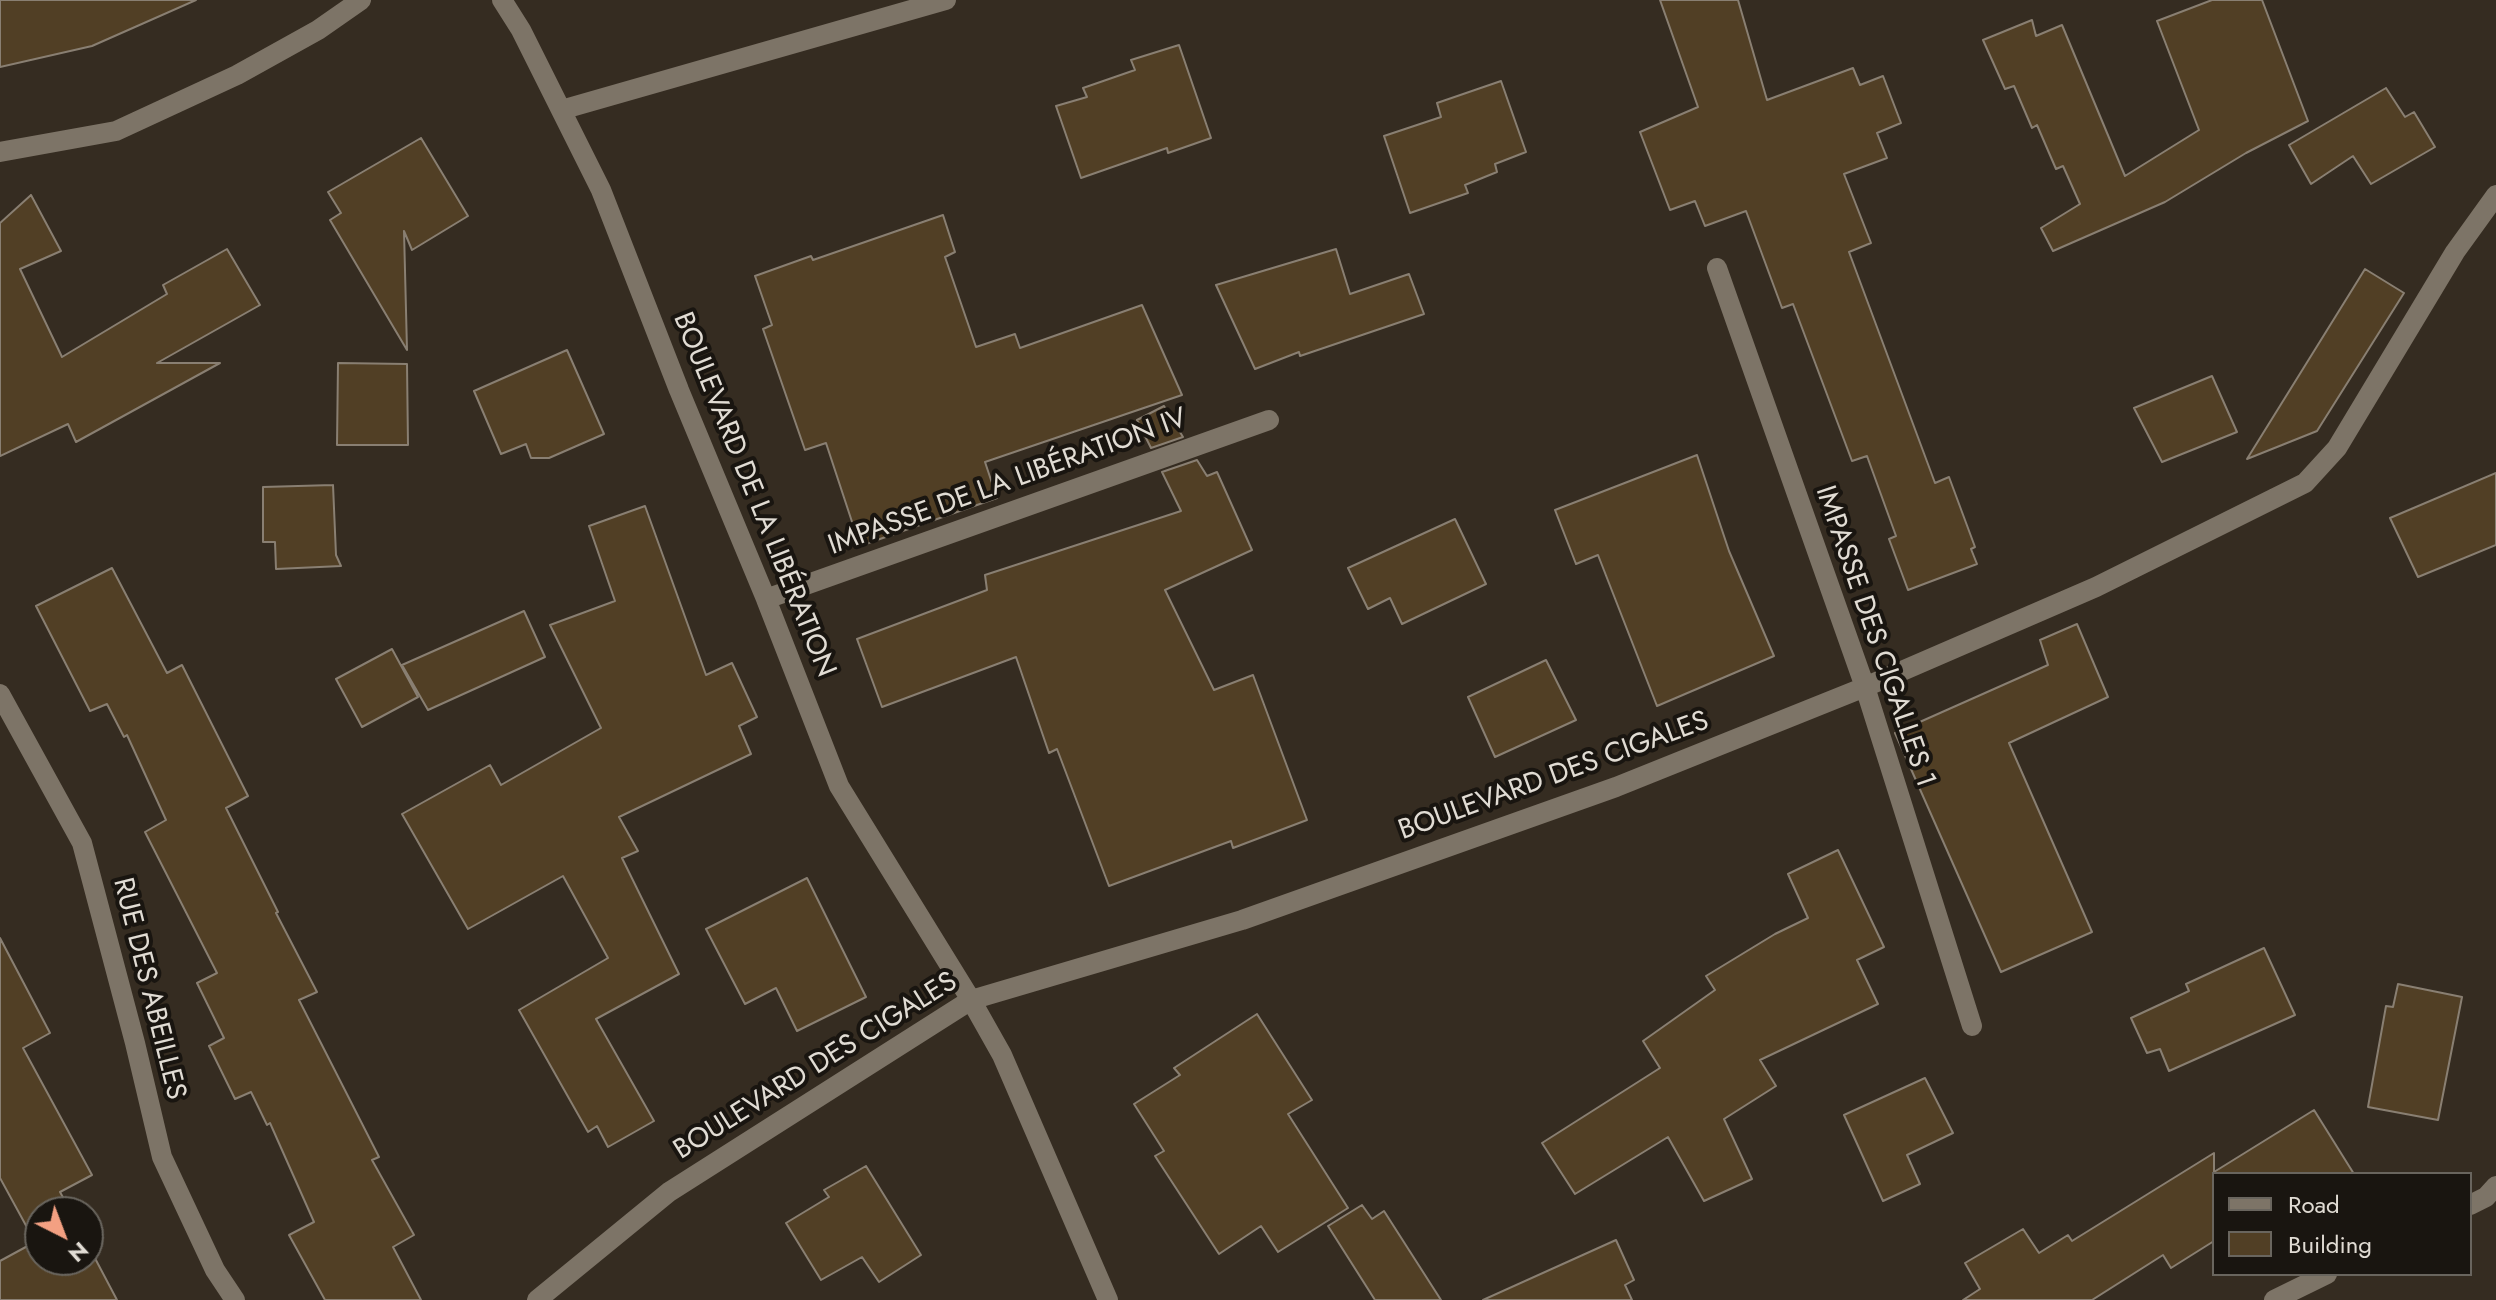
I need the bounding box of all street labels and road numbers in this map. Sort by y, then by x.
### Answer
street label: BOULEVARD DE LA LIBÉRATION [664,308,842,682]
street label: IMPASSE DE LA LIBÉRATION IV [824,402,1192,564]
street label: IMPASSE DES CIGALLES 1 [1807,482,1941,792]
street label: BOULEVARD DES CIGALES [1394,705,1714,849]
street label: RUE DES ABEILLES [104,875,192,1103]
street label: BOULEVARD DES CIGALES [668,966,964,1168]

